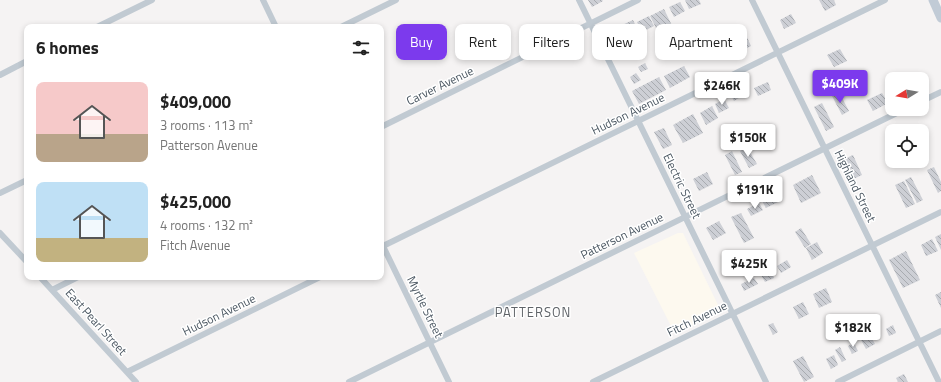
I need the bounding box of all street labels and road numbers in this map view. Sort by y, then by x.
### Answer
street label: Carver Avenue [403,61,477,110]
street label: Hudson Avenue [588,88,668,139]
street label: Highland Street [830,146,882,226]
street label: Electric Street [658,150,707,222]
street label: Patterson Avenue [577,207,667,264]
street label: Myrtle Street [402,273,449,342]
street label: East Pearl Street [61,284,132,360]
street label: Hudson Avenue [179,289,259,340]
street label: Fitch Avenue [663,296,730,341]

